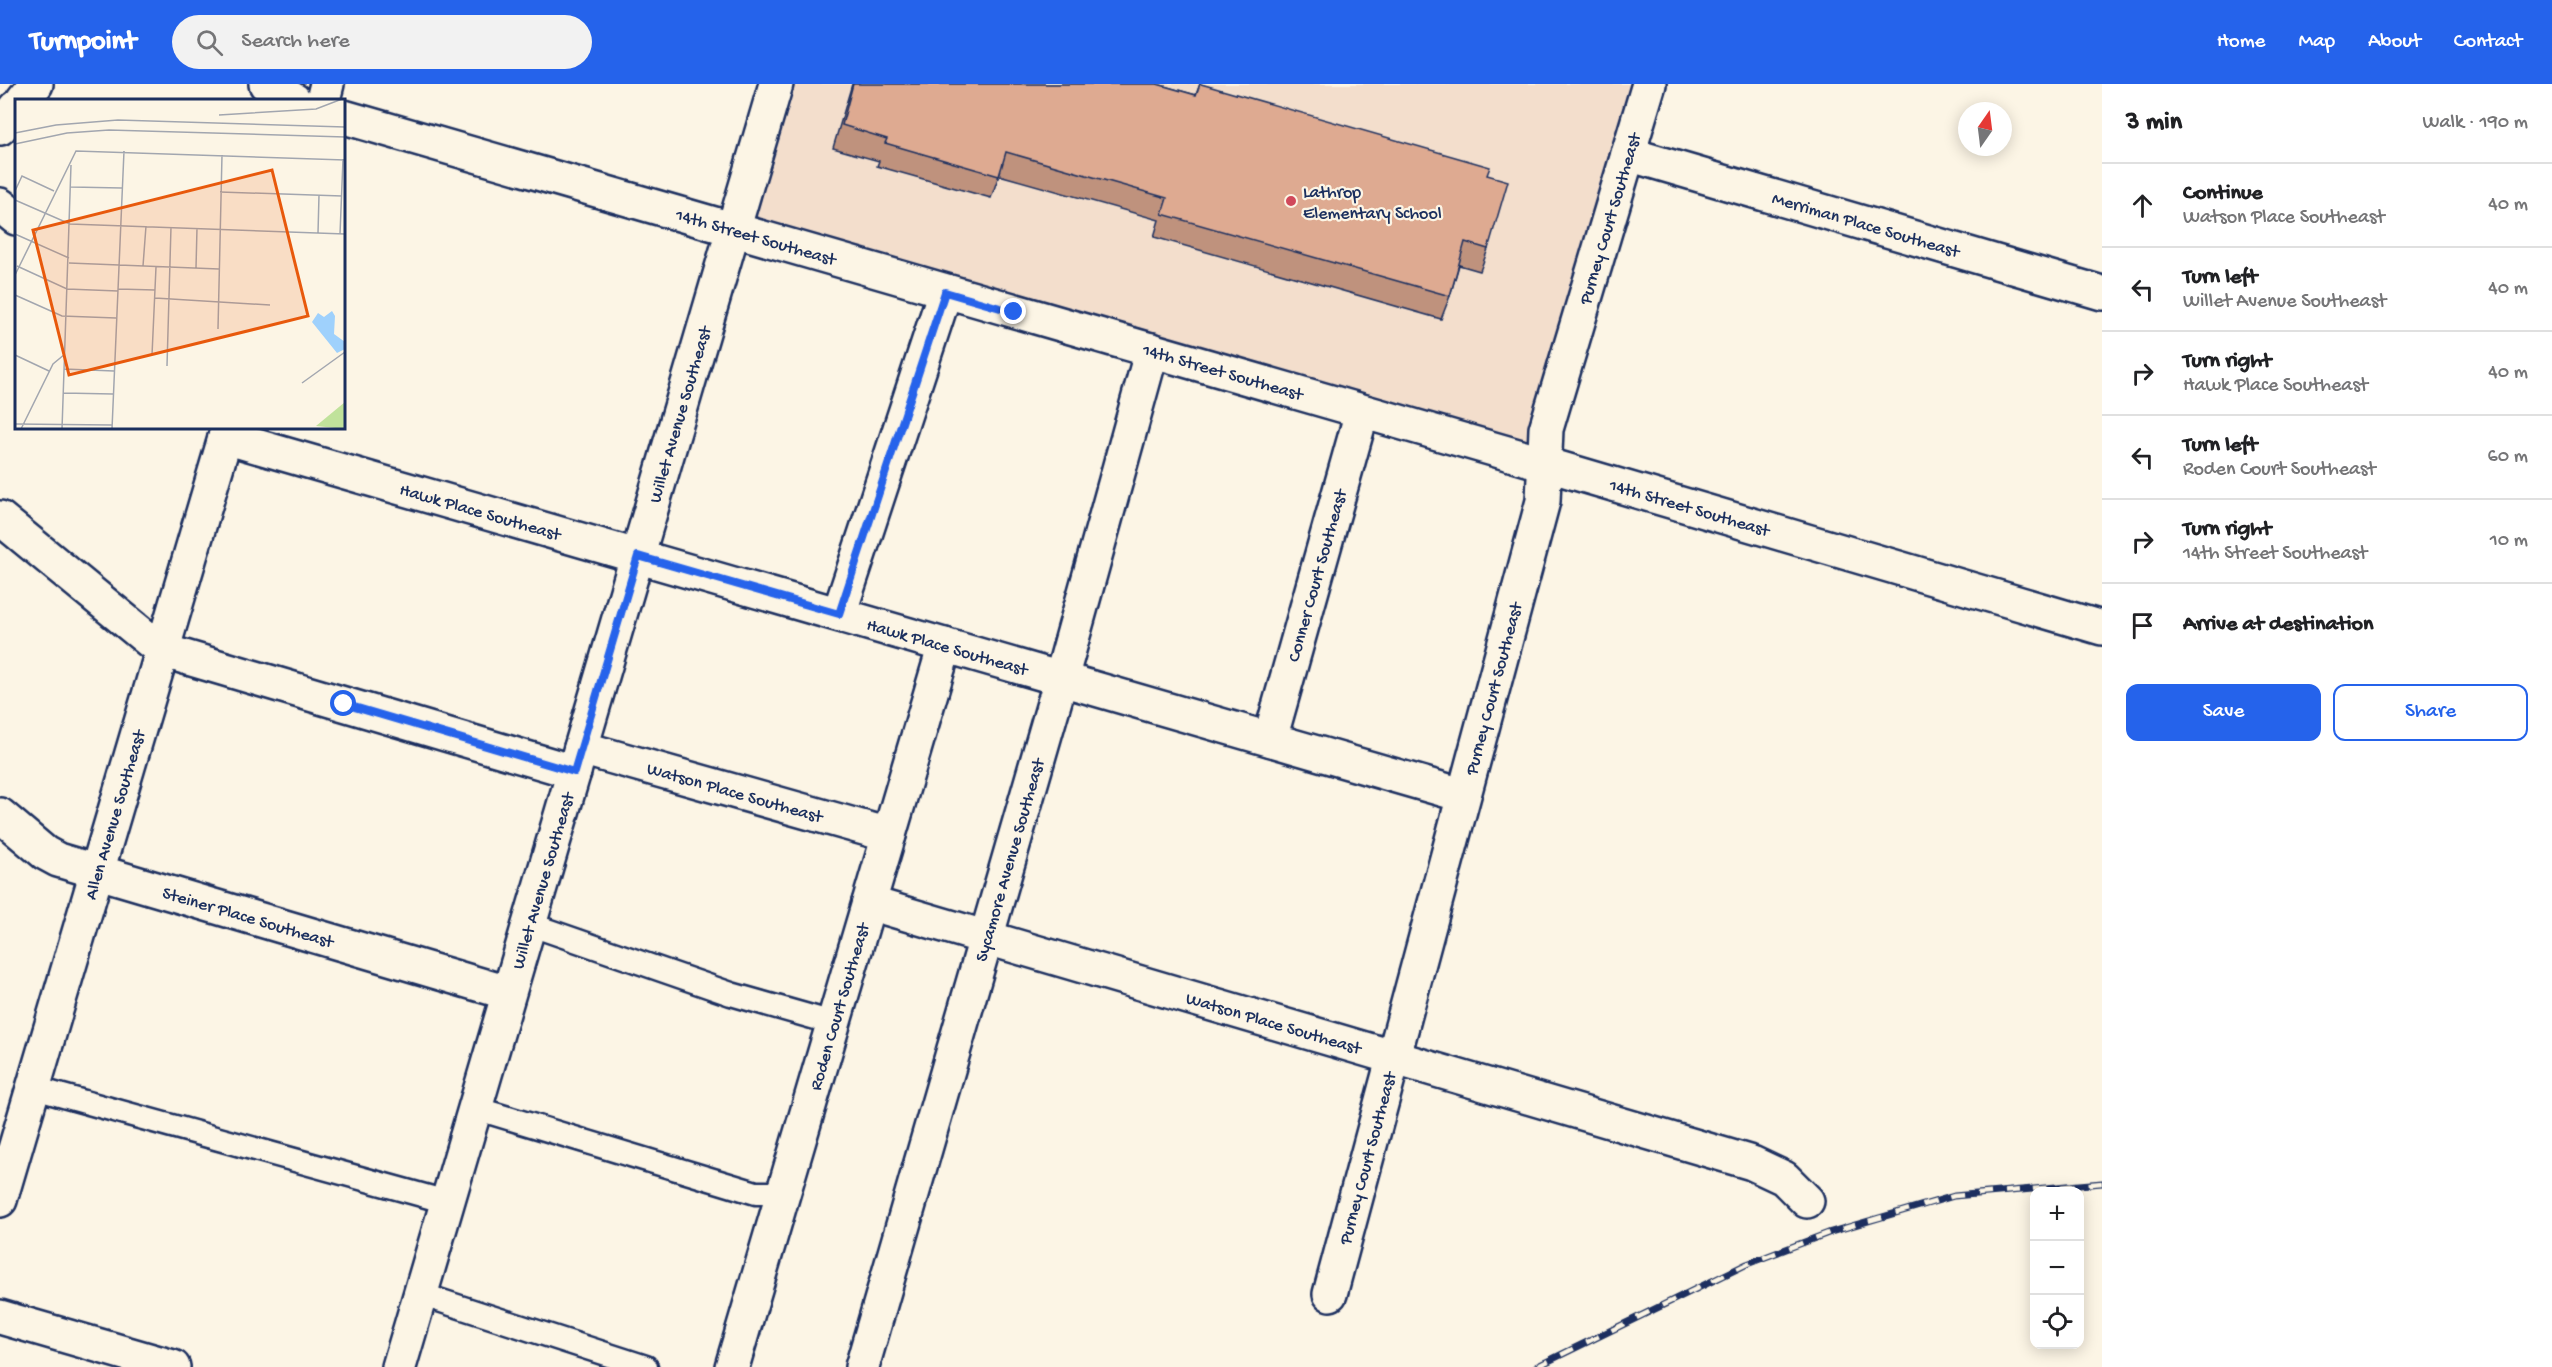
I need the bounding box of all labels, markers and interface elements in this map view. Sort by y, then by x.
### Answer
search box [172,15,592,69]
text: Turnpoint [30,26,136,59]
icon: search [193,26,226,59]
text: Search here [241,29,350,55]
text: Home [2217,30,2265,55]
text: Map [2298,30,2335,55]
text: About [2368,30,2421,55]
text: Contact [2454,30,2522,55]
inset map [15,99,345,429]
north arrow [1958,102,2012,156]
text: 3 min [2126,108,2182,139]
text: Walk · 190 m [2422,112,2528,135]
street label: Purney Court Southeast [1576,129,1647,308]
text: Continue [2183,181,2263,207]
place label: Lathrop Elementary School [1303,183,1442,225]
street label: Merriman Place Southeast [1769,189,1963,264]
icon: ahead [2126,189,2159,222]
marker: Lathrop Elementary School [1284,194,1298,208]
text: 40 m [2488,194,2528,217]
street label: 14th Street Southeast [672,205,840,272]
text: Watson Place Southeast [2183,207,2385,230]
text: Turn left [2183,265,2257,291]
icon: left [2126,273,2159,306]
text: 40 m [2488,278,2528,301]
text: Willet Avenue Southeast [2183,291,2386,314]
route end [1000,298,1026,324]
street label: Willet Avenue Southeast [645,323,718,506]
street label: 14th Street Southeast [1139,340,1307,407]
text: Turn right [2183,349,2271,375]
icon: right [2126,357,2159,390]
text: 40 m [2488,362,2528,385]
text: Hawk Place Southeast [2183,375,2368,398]
text: Turn left [2183,433,2257,459]
icon: left [2126,441,2159,474]
text: 60 m [2488,446,2528,469]
text: Roden Court Southeast [2183,459,2376,482]
street label: 14th Street Southeast [1606,475,1773,543]
street label: Hawk Place Southeast [397,480,564,547]
street label: Conner Court Southeast [1284,486,1353,665]
text: Turn right [2183,517,2271,543]
icon: right [2126,525,2159,558]
text: 10 m [2490,530,2528,553]
text: 14th Street Southeast [2183,543,2367,566]
street label: Purney Court Southeast [1462,599,1529,779]
icon: arrive [2126,609,2159,642]
text: Arrive at destination [2183,612,2373,638]
street label: Hawk Place Southeast [864,615,1031,682]
button: Save [2126,684,2321,741]
button: Share [2333,684,2528,741]
route start [330,690,356,716]
street label: Allen Avenue Southeast [81,726,152,902]
street label: Sycamore Avenue Southeast [972,755,1051,964]
street label: Watson Place Southeast [644,759,826,829]
street label: Willet Avenue Southeast [508,789,581,972]
street label: Steiner Place Southeast [159,883,337,954]
street label: Roden Court Southeast [806,919,876,1093]
street label: Watson Place Southeast [1183,989,1365,1061]
street label: Purney Court Southeast [1336,1068,1403,1248]
map controls [2030,1187,2084,1349]
button: + [2030,1187,2084,1241]
button: − [2030,1241,2084,1295]
button: locate [2030,1295,2084,1349]

